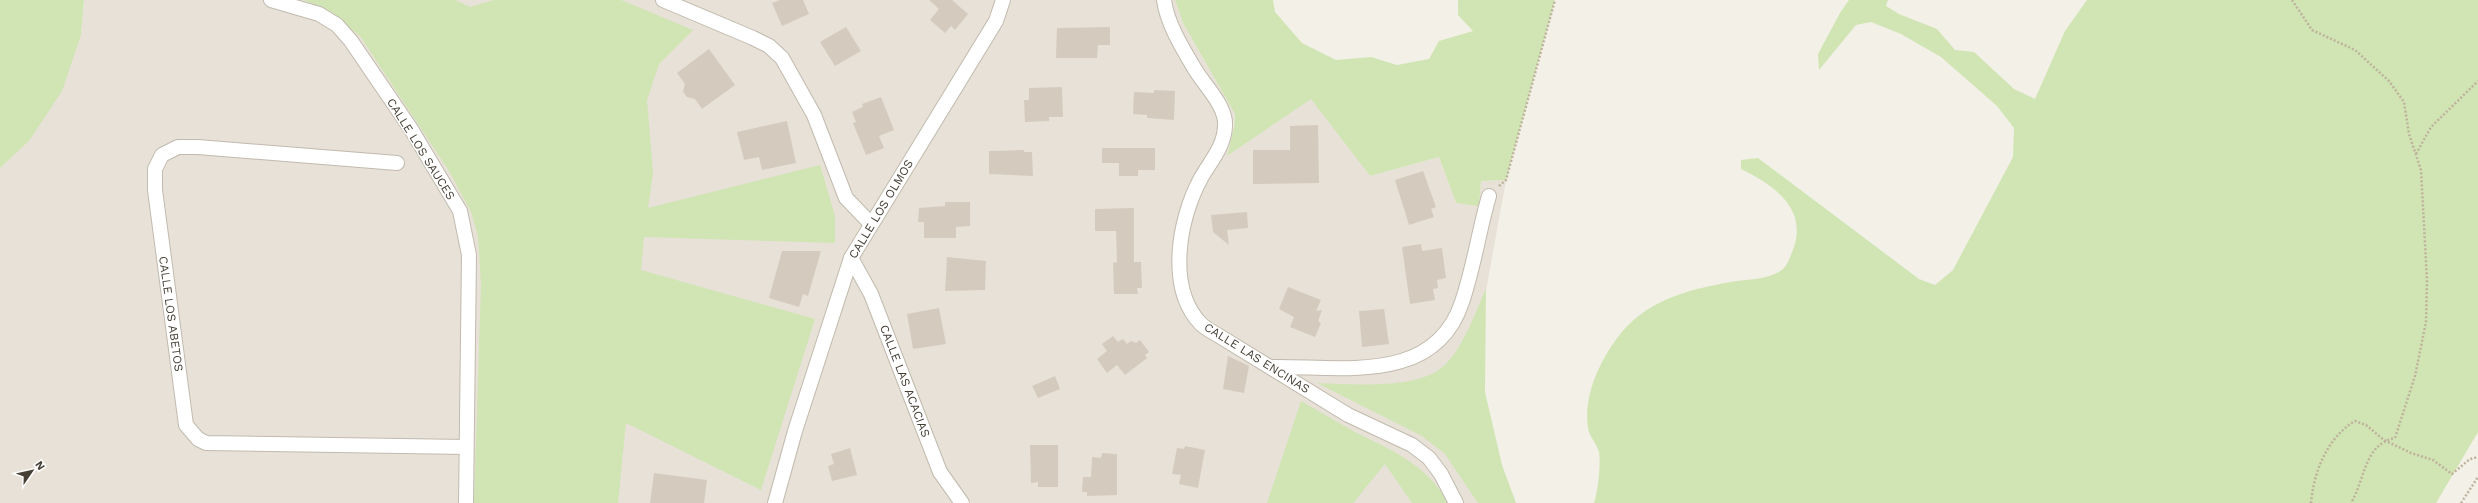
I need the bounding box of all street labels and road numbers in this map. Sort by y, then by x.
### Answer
street label: CALLE LOS SAUCES [384,96,458,202]
street label: CALLE LOS OLMOS [846,157,916,261]
street label: CALLE LOS ABETOS [156,255,186,373]
street label: CALLE LAS ENCINAS [1202,320,1312,396]
street label: CALLE LAS ACACIAS [877,323,933,439]

